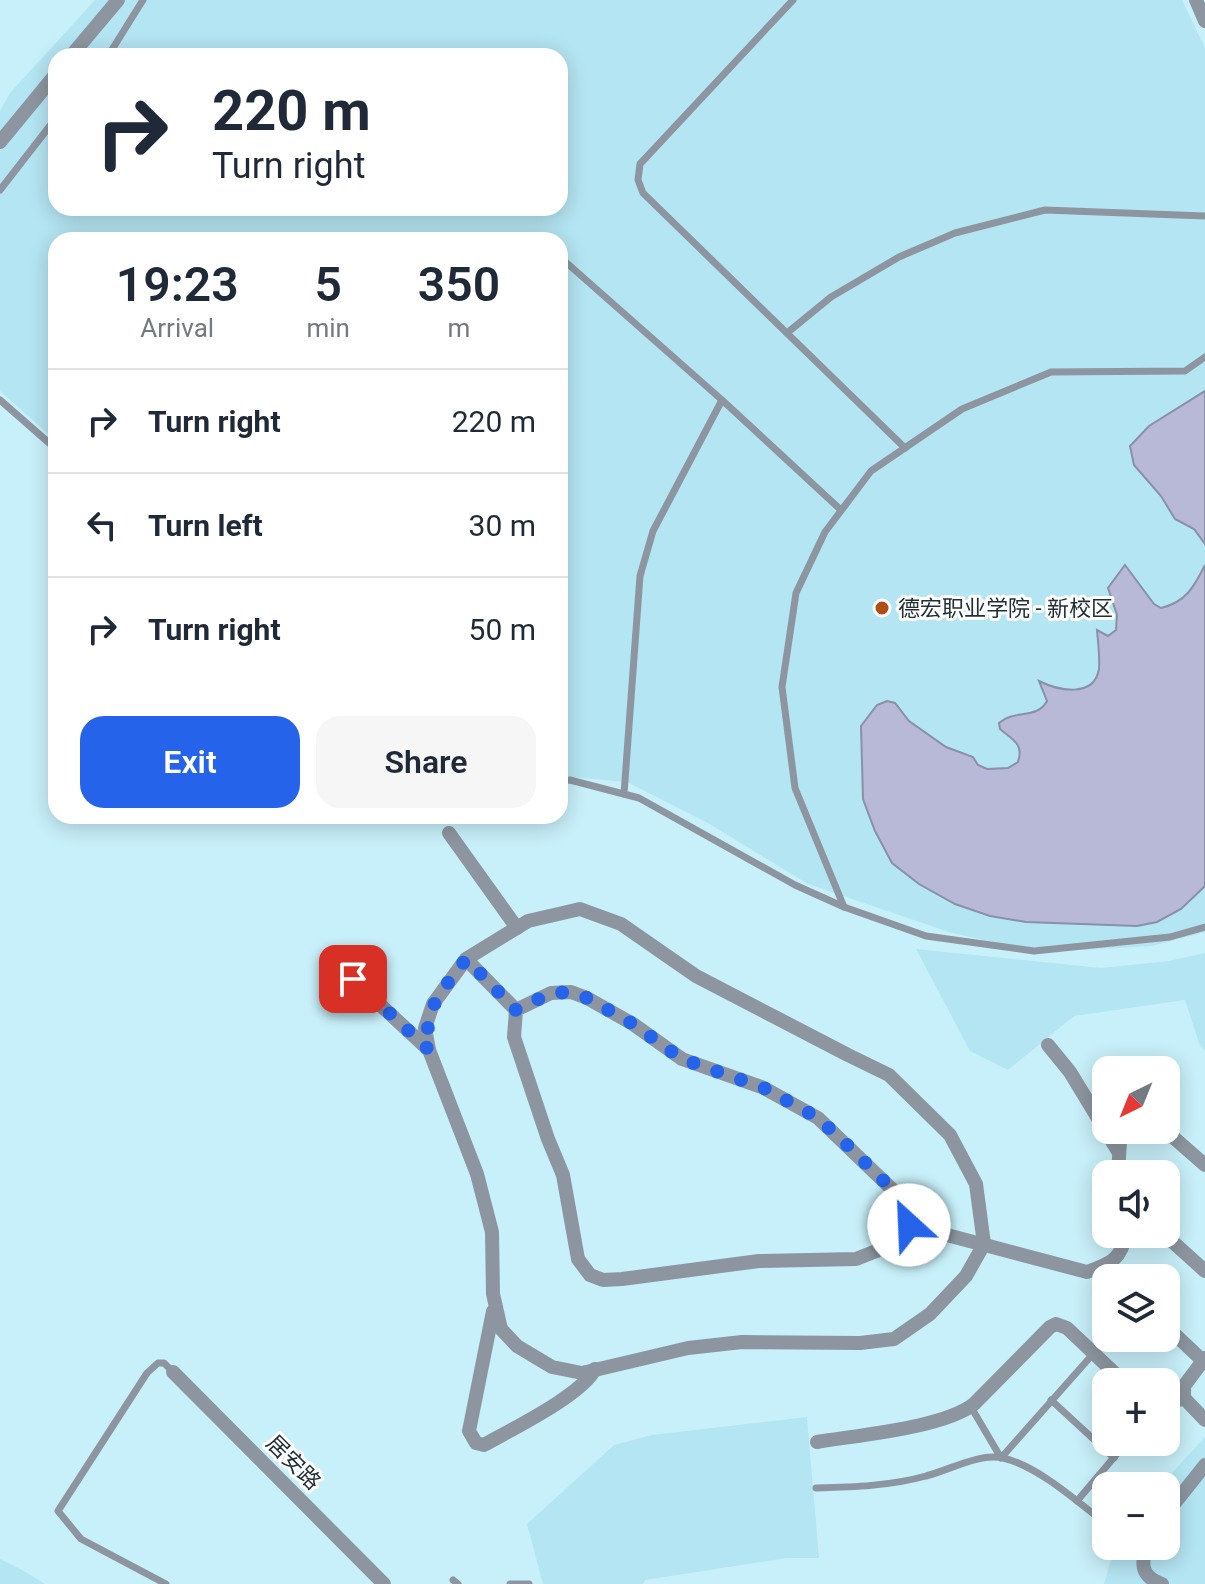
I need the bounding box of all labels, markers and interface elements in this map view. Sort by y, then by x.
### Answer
text: 220 m [212,78,371,144]
icon: right [80,80,184,184]
text: Turn right [212,145,365,187]
text: 19:23 [116,256,239,313]
text: 5 [315,256,342,313]
text: 350 [418,256,500,313]
text: Arrival [140,313,214,343]
text: min [306,313,350,343]
text: m [448,313,470,343]
icon: right [80,399,124,443]
text: Turn right [148,404,281,439]
text: 220 m [452,404,536,439]
icon: left [80,503,124,547]
text: Turn left [148,508,263,543]
text: 30 m [469,508,536,543]
place label: 德宏职业学院 - 新校区 [898,596,1113,621]
marker: 德宏职业学院 - 新校区 [873,599,891,617]
icon: right [80,607,124,651]
text: Turn right [148,612,281,647]
text: 50 m [469,612,536,647]
button: Exit [80,716,300,808]
button: Share [316,716,536,808]
pin [319,945,387,1013]
icon: arrive [331,957,375,1001]
north arrow [1092,1056,1180,1144]
map controls [1092,1056,1180,1560]
button: sound [1092,1160,1180,1248]
position arrow [867,1183,951,1267]
button: layers [1092,1264,1180,1352]
button: + [1092,1368,1180,1456]
street label: 居安路 [261,1430,326,1495]
button: − [1092,1472,1180,1560]

